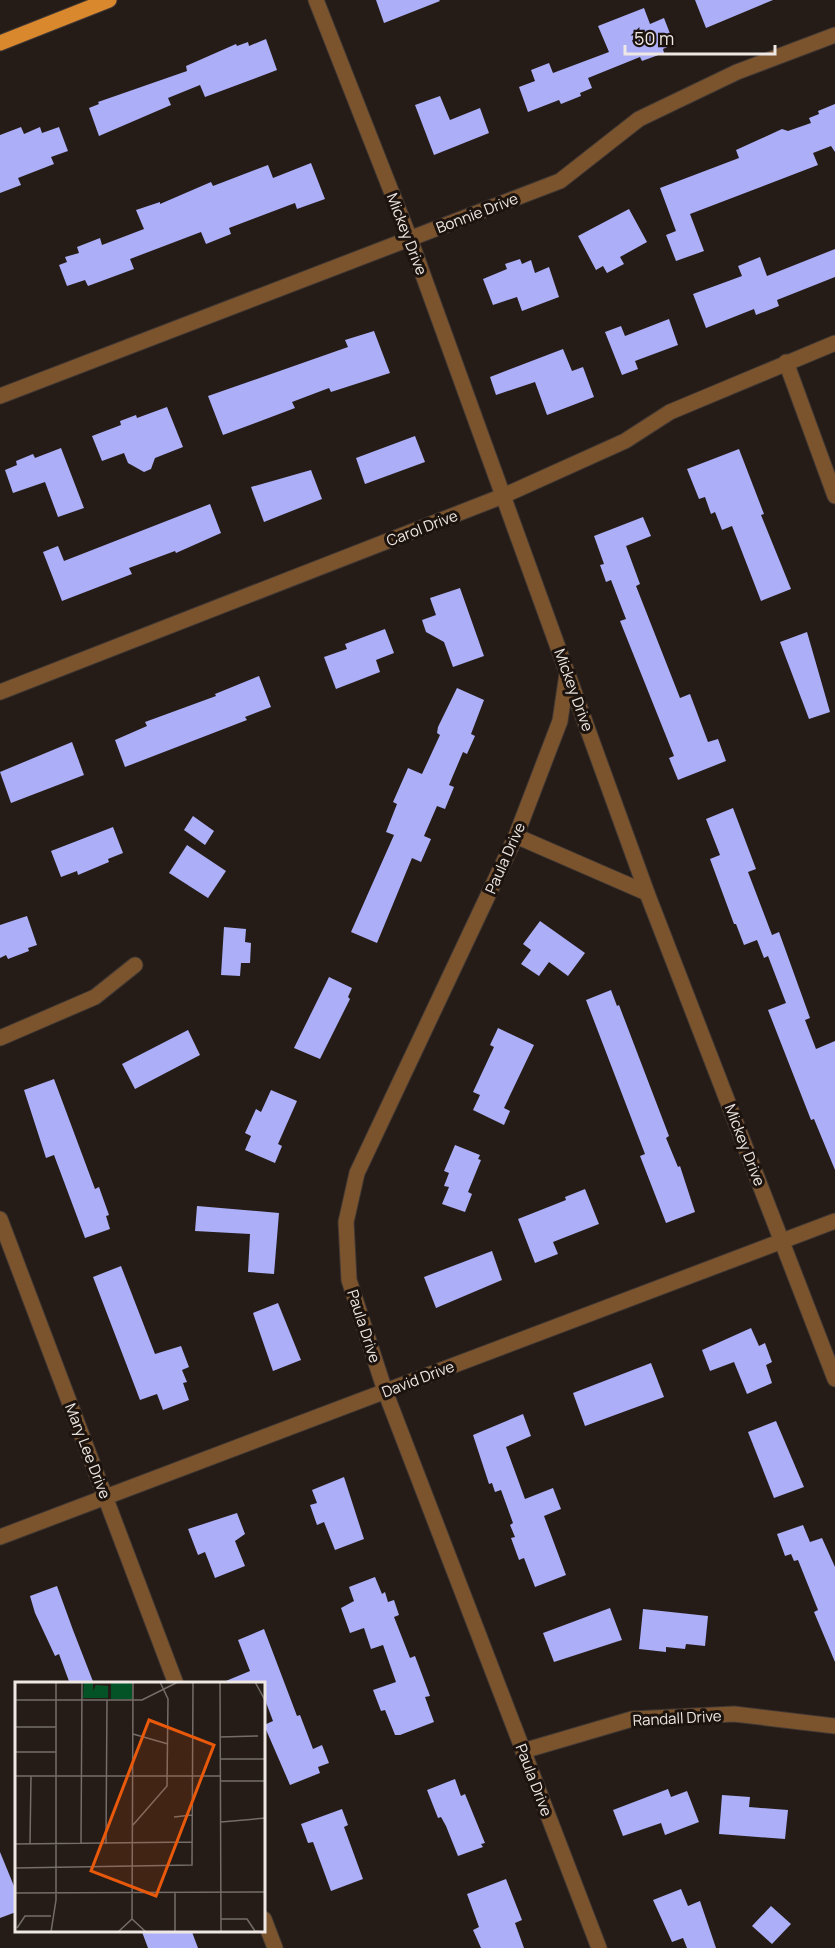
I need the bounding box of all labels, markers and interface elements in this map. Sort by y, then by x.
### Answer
scale bar [625,18,775,56]
text: 50 m [634,26,674,50]
street label: Bonnie Drive [433,188,521,238]
street label: Mickey Drive [382,190,432,278]
street label: Carol Drive [383,505,461,551]
street label: Mickey Drive [549,646,599,734]
street label: Paula Drive [480,819,530,897]
street label: Mickey Drive [720,1101,770,1189]
street label: Paula Drive [342,1287,386,1366]
street label: David Drive [379,1355,458,1402]
street label: Mary Lee Drive [60,1400,116,1502]
inset map [15,1682,266,1933]
street label: Randall Drive [632,1705,722,1731]
street label: Paula Drive [511,1741,557,1819]

